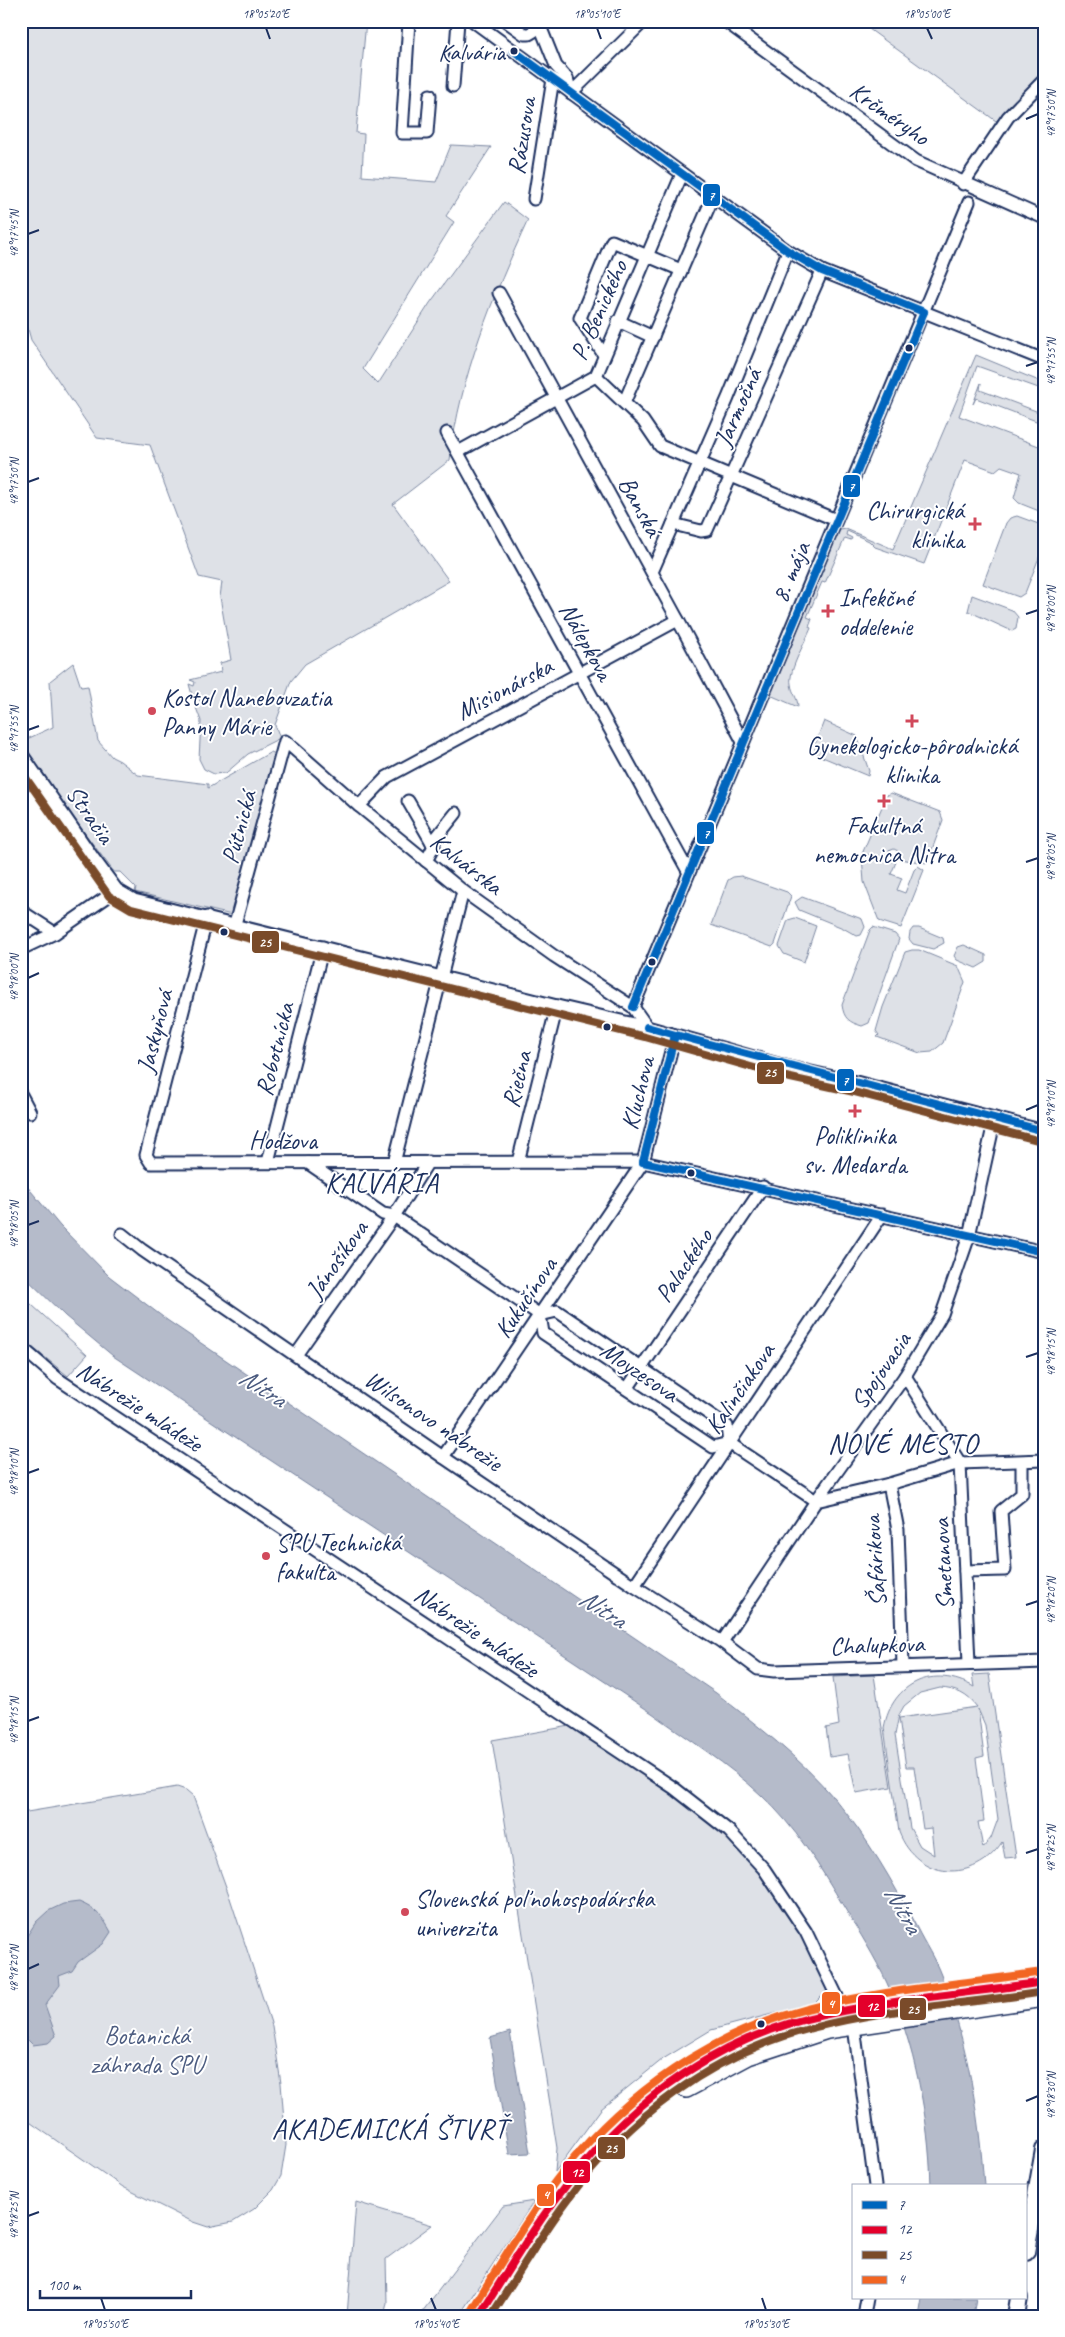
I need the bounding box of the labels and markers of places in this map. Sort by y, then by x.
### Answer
place label: Kalvária [438,37,506,67]
marker: Kalvária [509,46,519,56]
unlabelled marker [904,343,914,353]
place label: Chirurgická klinika [866,495,967,556]
marker: Chirurgická klinika [968,517,982,531]
place label: Infekčné oddelenie [839,582,917,643]
marker: Infekčné oddelenie [821,604,835,618]
place label: Kostol Nanebovzatia Panny Márie [162,682,334,743]
marker: Kostol Nanebovzatia Panny Márie [146,705,158,717]
marker: Gynekologicko-pôrodnická klinika [905,714,919,728]
place label: Gynekologicko-pôrodnická klinika [807,730,1019,791]
marker: Fakultná nemocnica Nitra [877,794,891,808]
place label: Fakultná nemocnica Nitra [813,810,958,871]
unlabelled marker [219,927,229,937]
unlabelled marker [647,957,657,967]
unlabelled marker [602,1022,612,1032]
marker: Poliklinika sv. Medarda [848,1104,862,1118]
place label: Poliklinika sv. Medarda [804,1120,909,1181]
unlabelled marker [686,1168,696,1178]
place label: SPU Technická fakulta [276,1527,403,1588]
marker: SPU Technická fakulta [260,1550,272,1562]
place label: Slovenská poľnohospodárska univerzita [415,1883,656,1944]
marker: Slovenská poľnohospodárska univerzita [399,1906,411,1918]
unlabelled marker [756,2019,766,2029]

